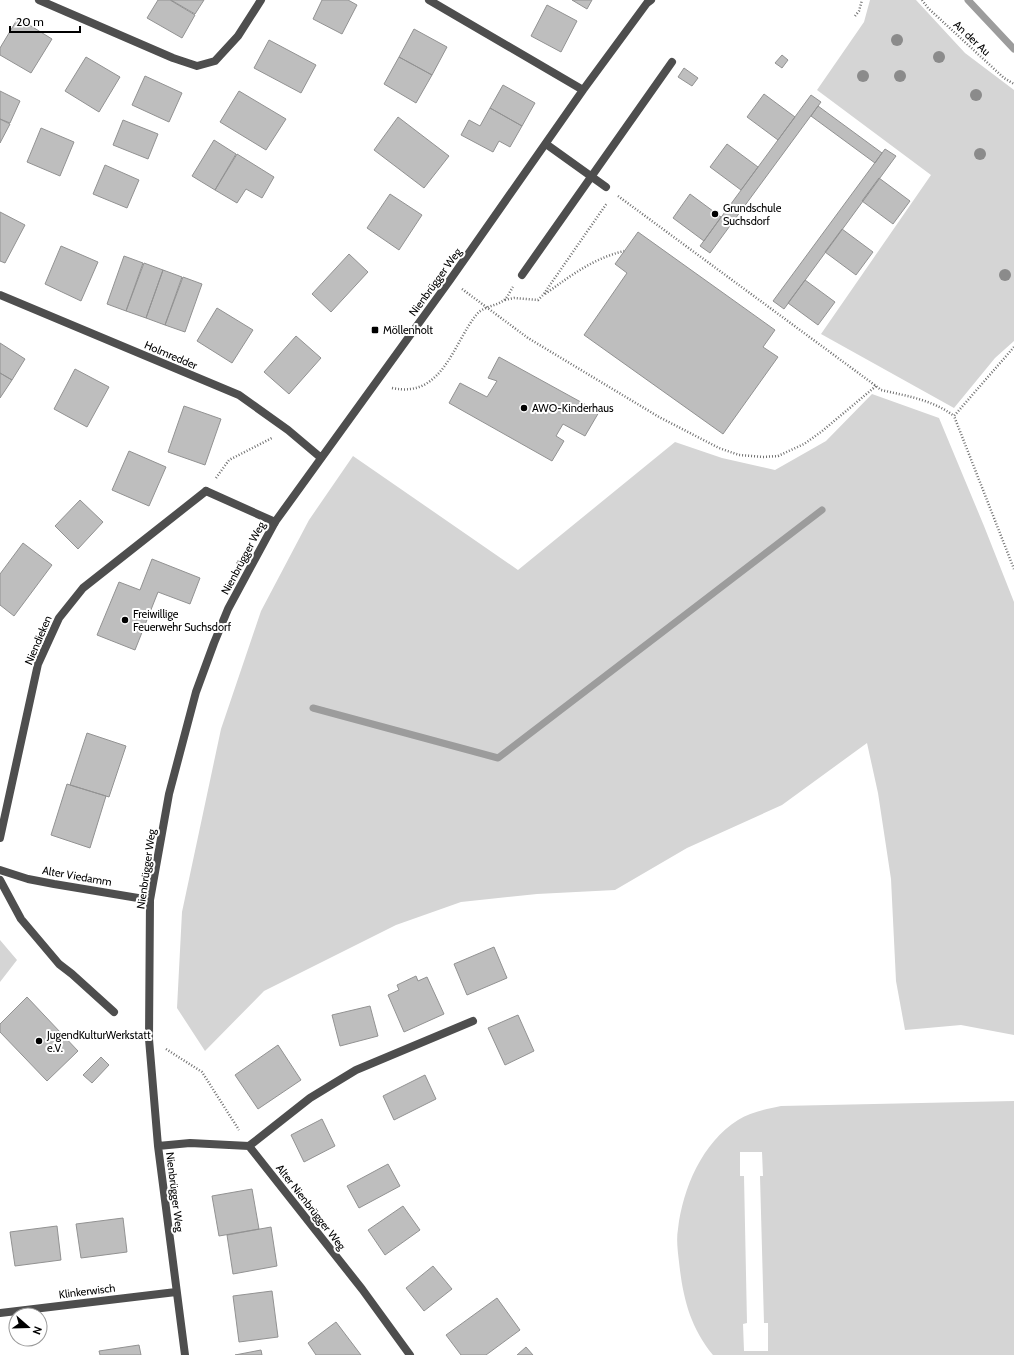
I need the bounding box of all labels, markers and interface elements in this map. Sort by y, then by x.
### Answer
scale bar [10,8,80,34]
text: 20 m [16,14,44,29]
street label: An der Au [951,17,994,59]
place label: Grundschule Suchsdorf [723,201,782,228]
marker: Grundschule Suchsdorf [710,209,720,219]
street label: Nienbrügger Weg [406,245,465,319]
place label: Möllenholt [383,323,433,337]
marker: Möllenholt [370,325,380,335]
street label: Holmredder [142,338,200,373]
place label: AWO-Kinderhaus [532,401,614,415]
marker: AWO-Kinderhaus [519,403,529,413]
street label: Nienbrügger Weg [218,519,268,597]
place label: Freiwillige Feuerwehr Suchsdorf [133,607,232,634]
street label: Niendieken [21,613,55,667]
marker: Freiwillige Feuerwehr Suchsdorf [120,615,130,625]
street label: Nienbrügger Weg [133,828,159,910]
street label: Alter Viedamm [41,863,113,889]
place label: JugendKulturWerkstatt e.V. [46,1028,151,1055]
marker: JugendKulturWerkstatt e.V. [34,1036,44,1046]
street label: Nienbrügger Weg [163,1151,187,1233]
street label: Alter Nienbrügger Weg [273,1161,349,1253]
street label: Klinkerwisch [58,1281,116,1301]
north arrow [8,1307,48,1347]
text: N [29,1324,45,1336]

